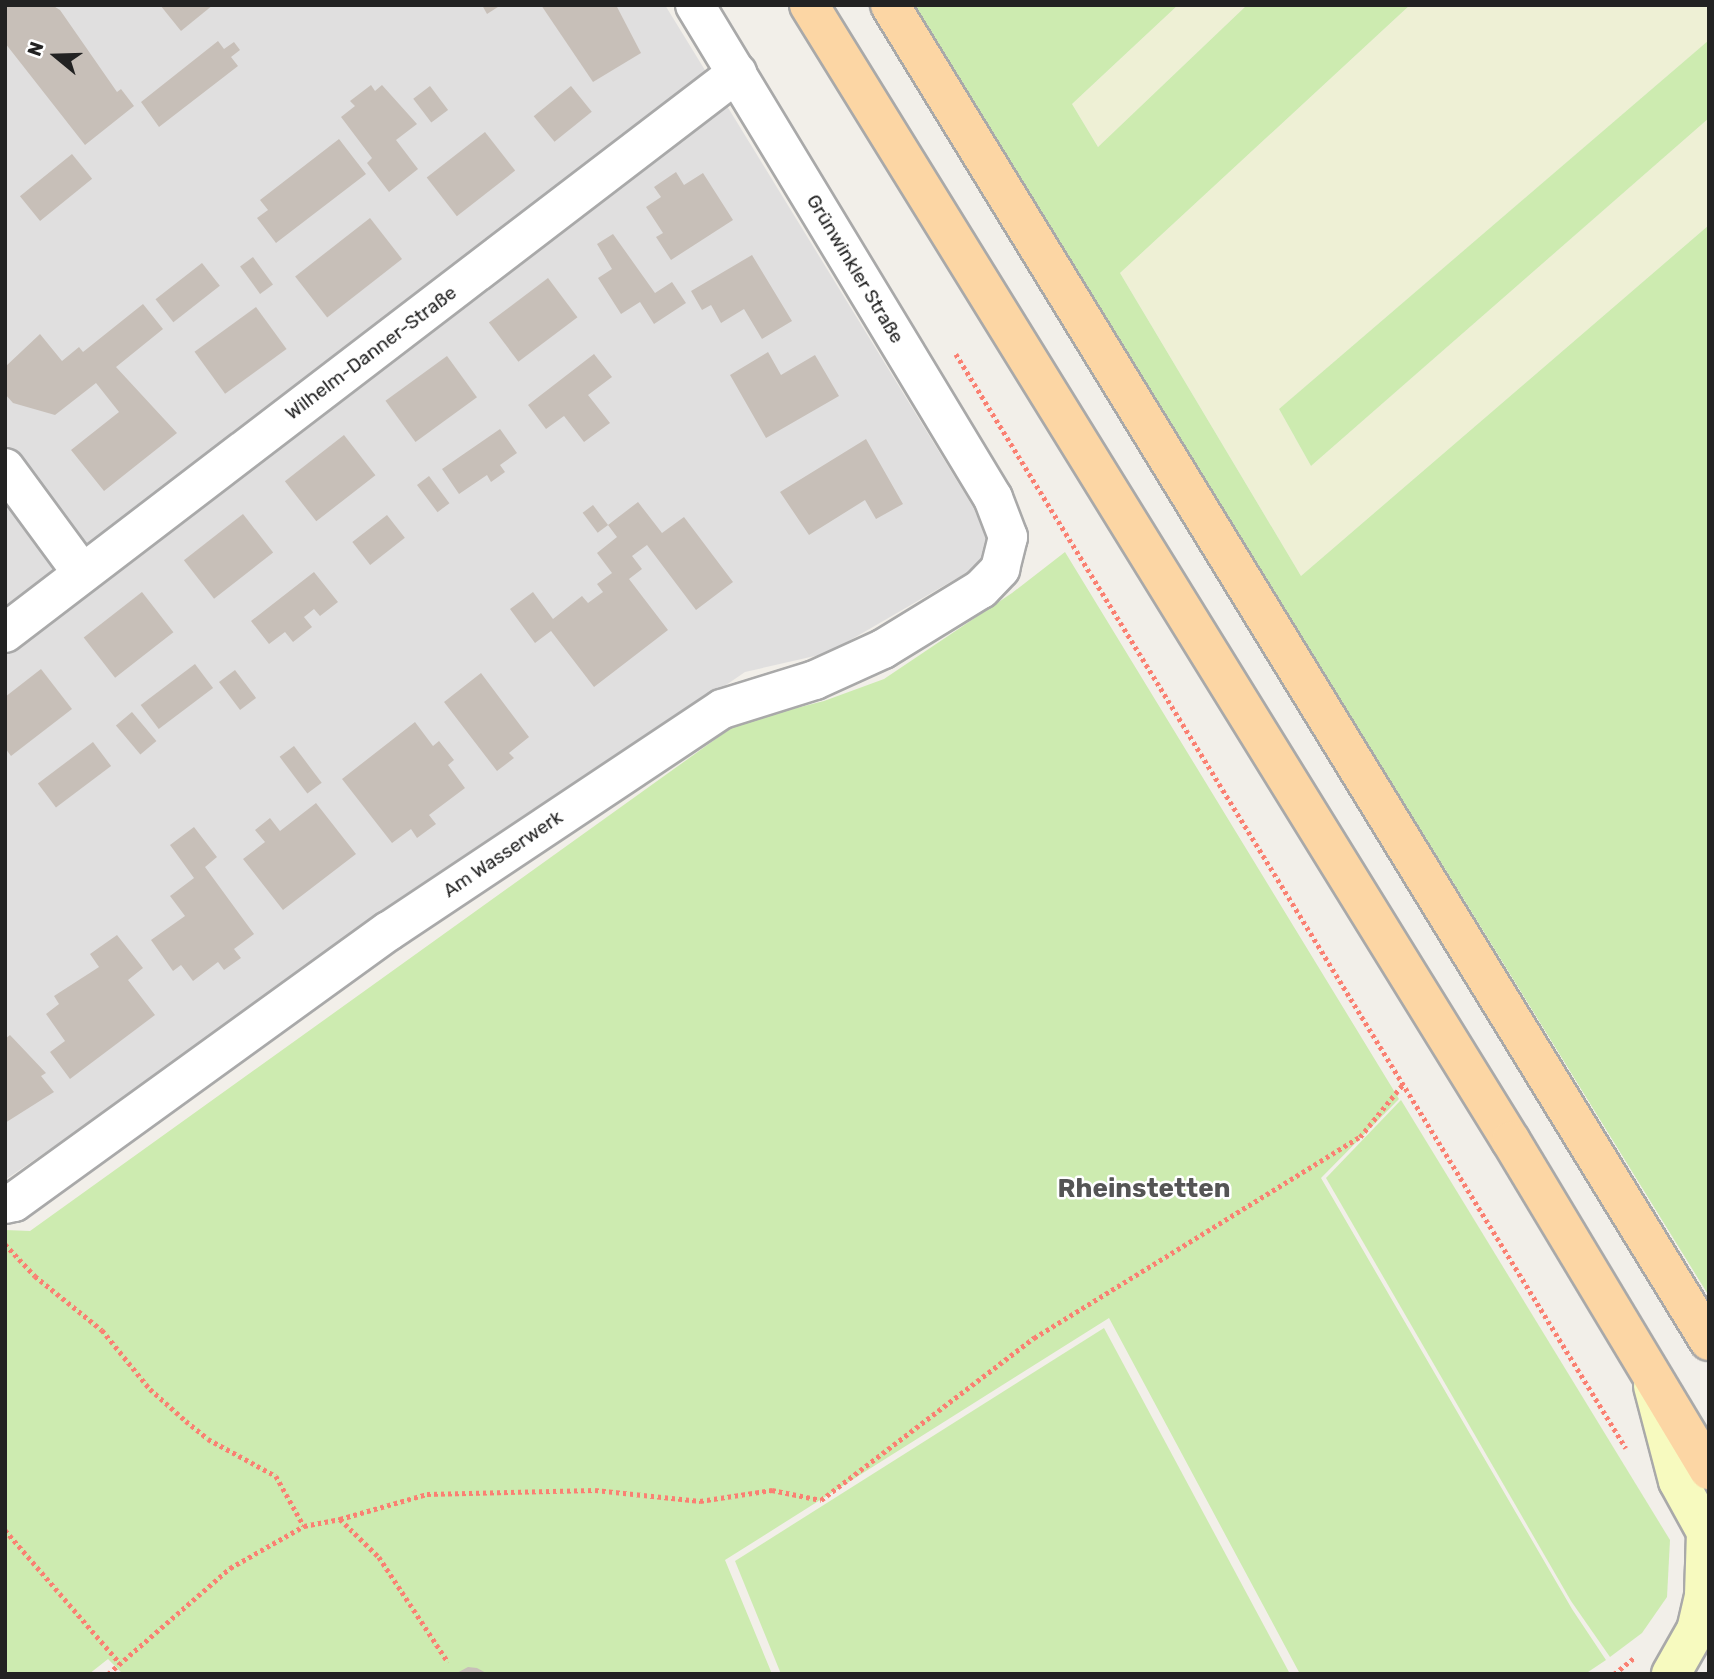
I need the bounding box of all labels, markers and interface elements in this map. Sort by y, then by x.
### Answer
north arrow [21,21,91,91]
text: N [23,39,49,59]
street label: Grünwinkler Straße [801,190,909,348]
street label: Wilhelm-Danner-Straße [281,281,461,425]
street label: Am Wasserwerk [439,806,567,902]
district label: Rheinstetten [1058,1173,1230,1205]

